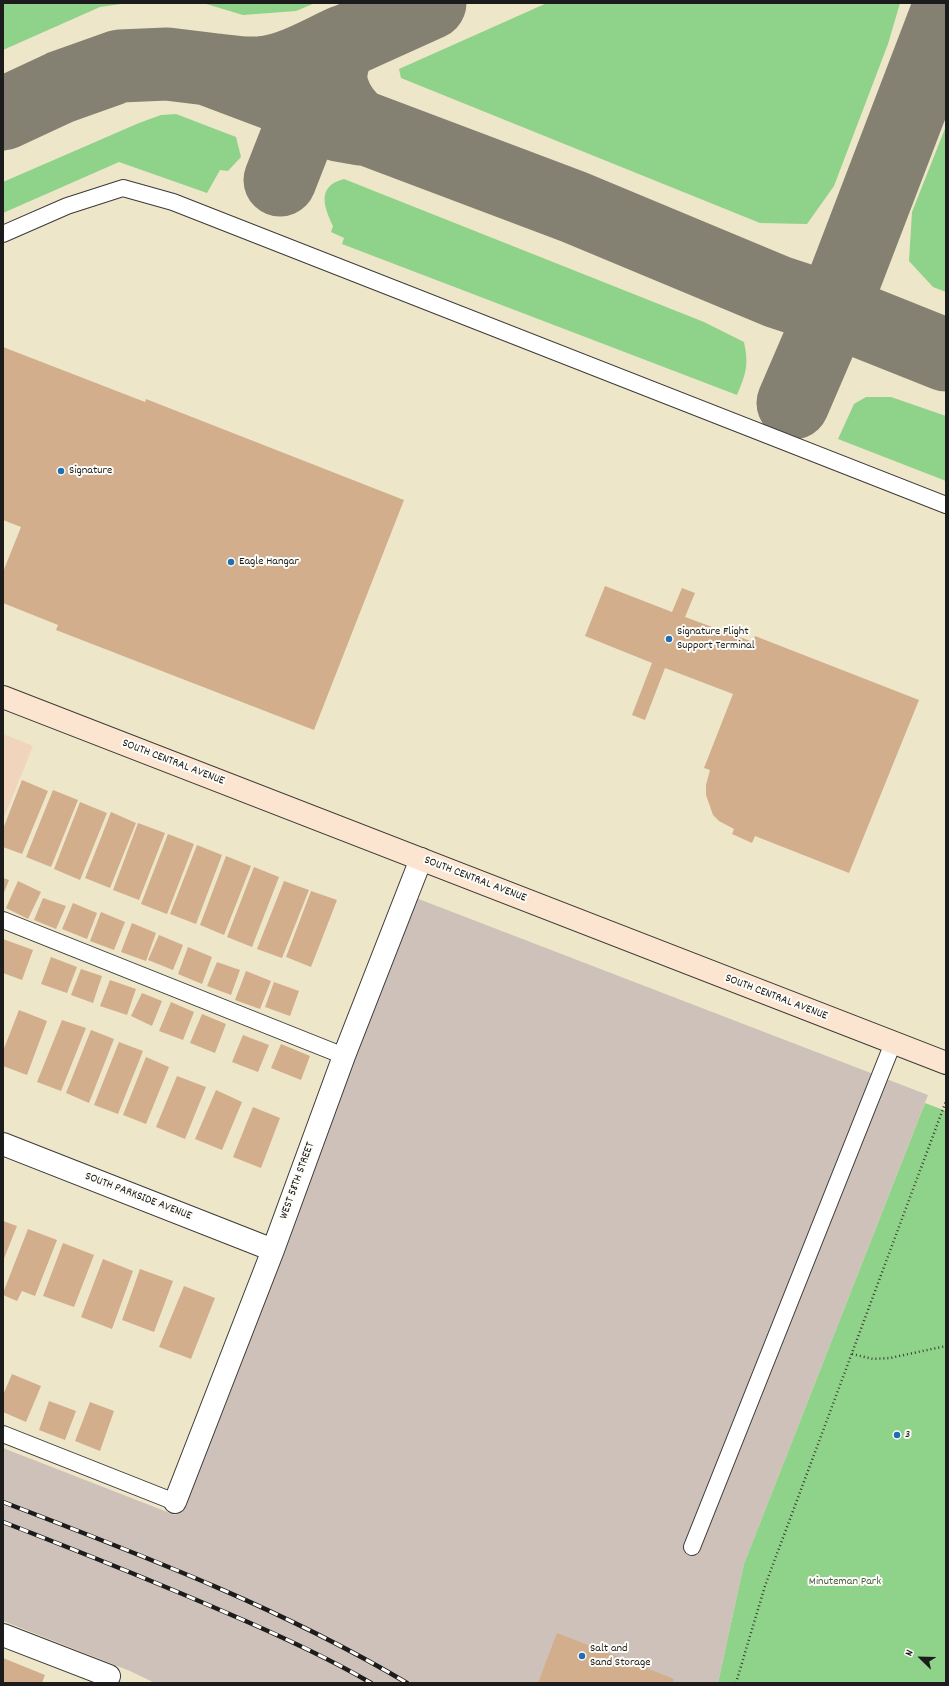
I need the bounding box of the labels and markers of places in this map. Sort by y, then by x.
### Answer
place label: Signature [69,464,112,478]
marker: Signature [56,466,66,476]
place label: Eagle Hangar [239,555,299,569]
marker: Eagle Hangar [226,557,236,567]
place label: Signature Flight Support Terminal [677,625,754,653]
marker: Signature Flight Support Terminal [664,634,674,644]
place label: 3 [905,1428,910,1442]
marker: 3 [892,1430,902,1440]
place label: Salt and Sand Storage [590,1642,651,1670]
marker: Salt and Sand Storage [577,1651,587,1661]

